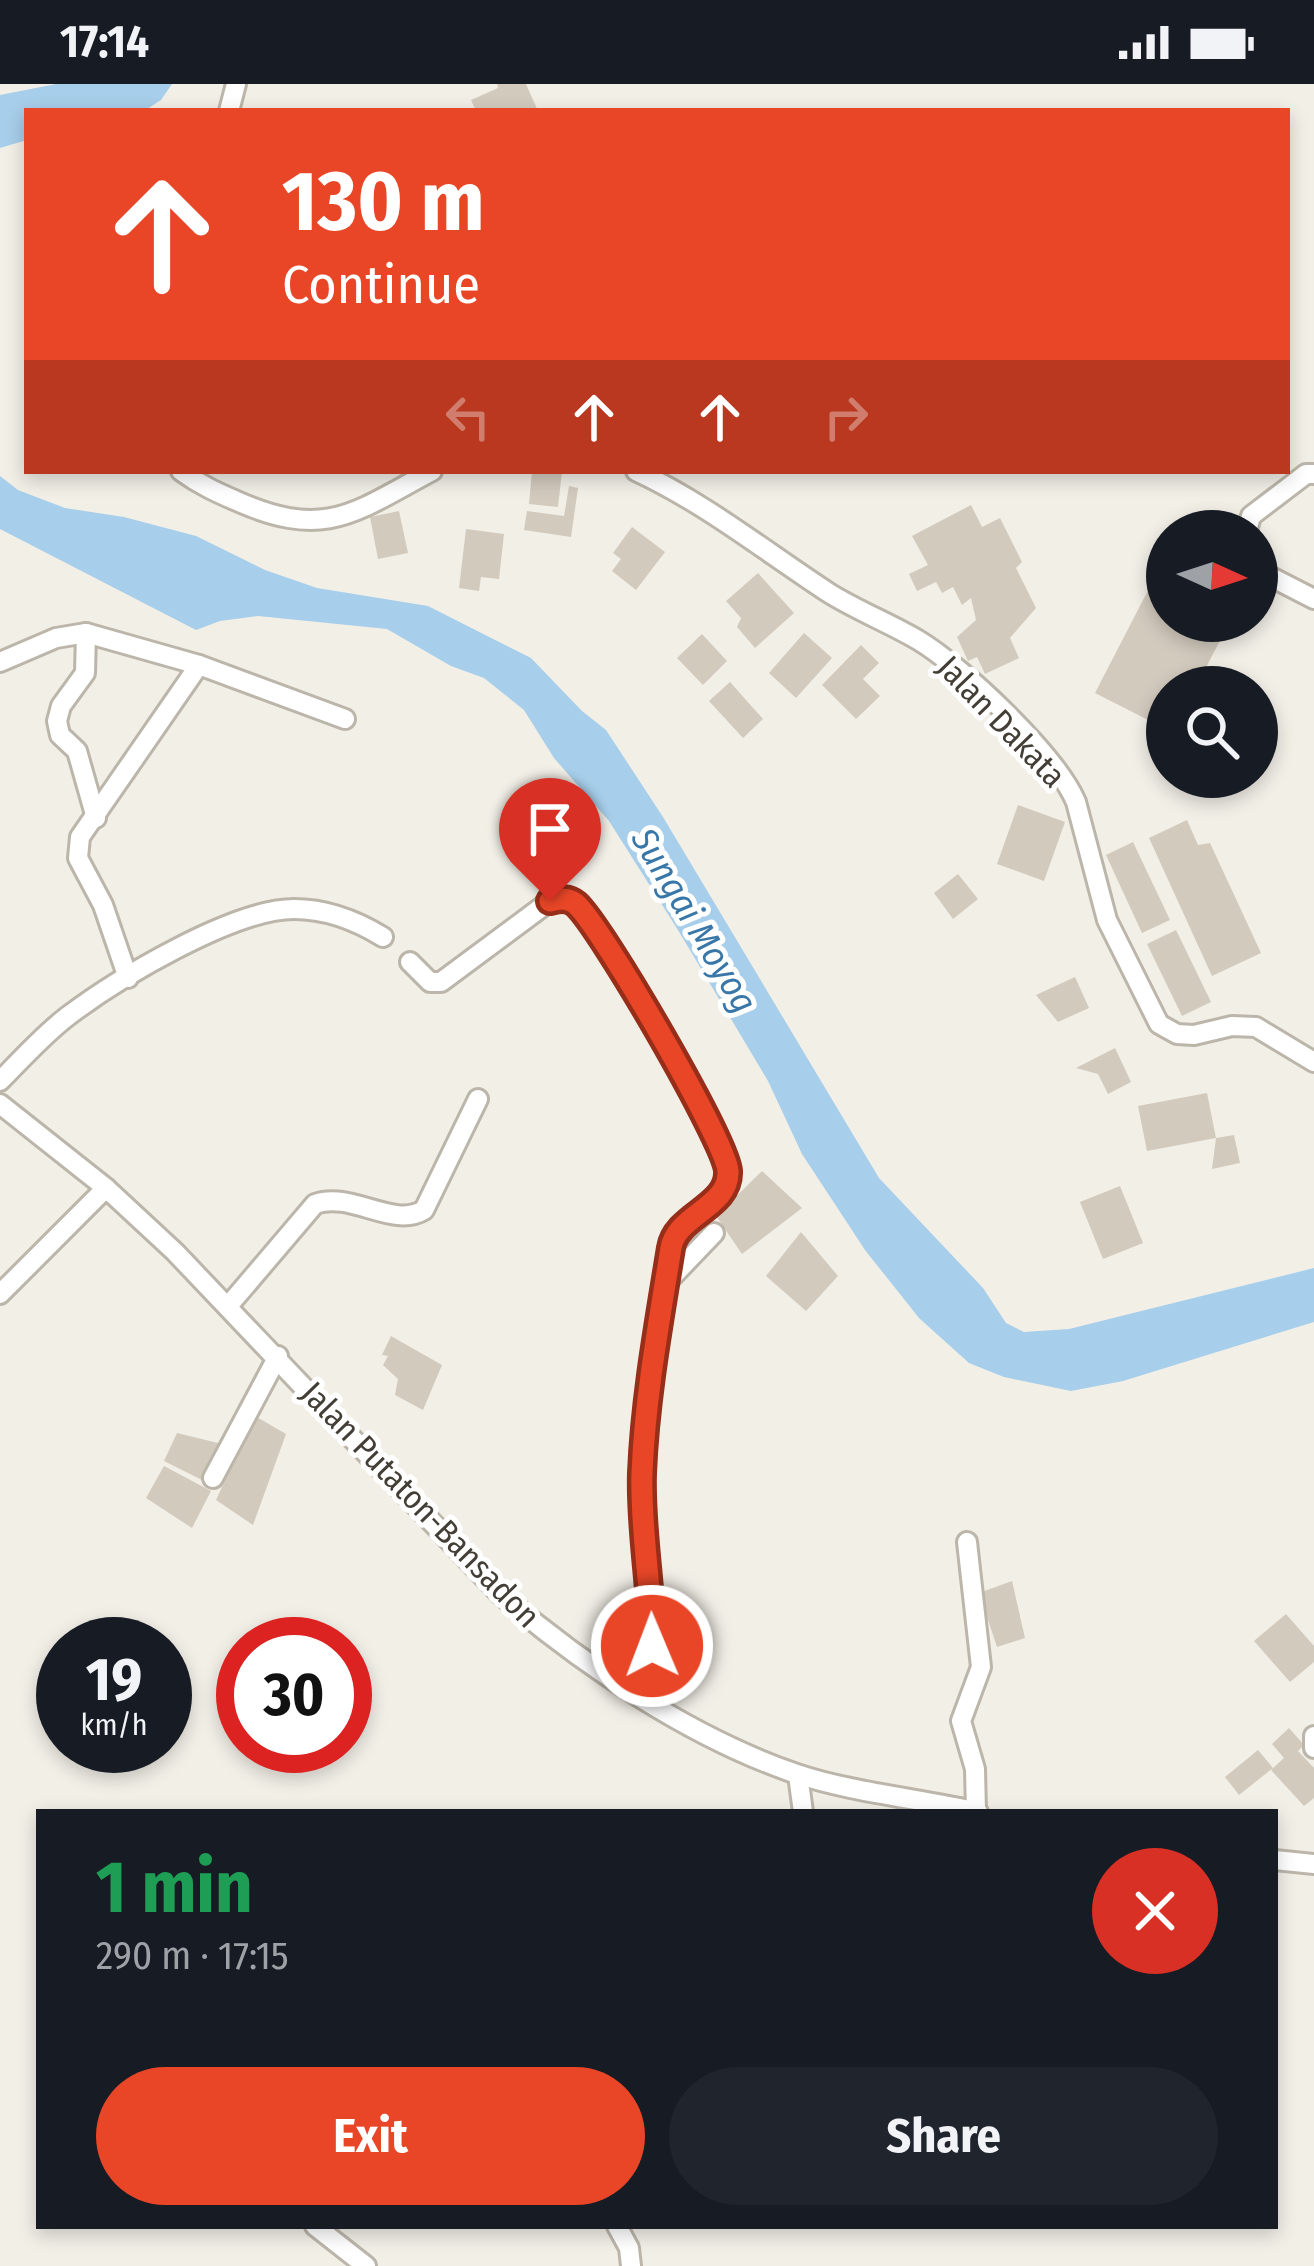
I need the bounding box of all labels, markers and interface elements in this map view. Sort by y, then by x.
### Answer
text: 17:14 [60,15,149,69]
text: 130 m [282,151,485,252]
icon: ahead [84,156,240,312]
text: Continue [282,253,480,317]
icon: left [435,384,501,450]
icon: ahead [561,384,627,450]
icon: ahead [687,384,753,450]
icon: right [813,384,879,450]
north arrow [1146,510,1278,642]
map controls [1146,510,1278,798]
street label: Jalan Dakata [929,648,1074,796]
button: search [1146,666,1278,798]
pin [499,778,601,901]
icon: arrive [517,796,583,862]
water label: Sungai Moyog [621,819,766,1021]
street label: Jalan Putaton-Bansadon [292,1373,548,1636]
position arrow [589,1583,715,1709]
speed limit sign: 30 [216,1617,372,1773]
text: 19 [86,1644,142,1716]
text: km/h [81,1707,147,1743]
text: 1 min [96,1845,253,1931]
button: close [1092,1848,1218,1974]
text: 290 m · 17:15 [96,1933,289,1979]
button: Exit [96,2067,645,2205]
button: Share [669,2067,1218,2205]

